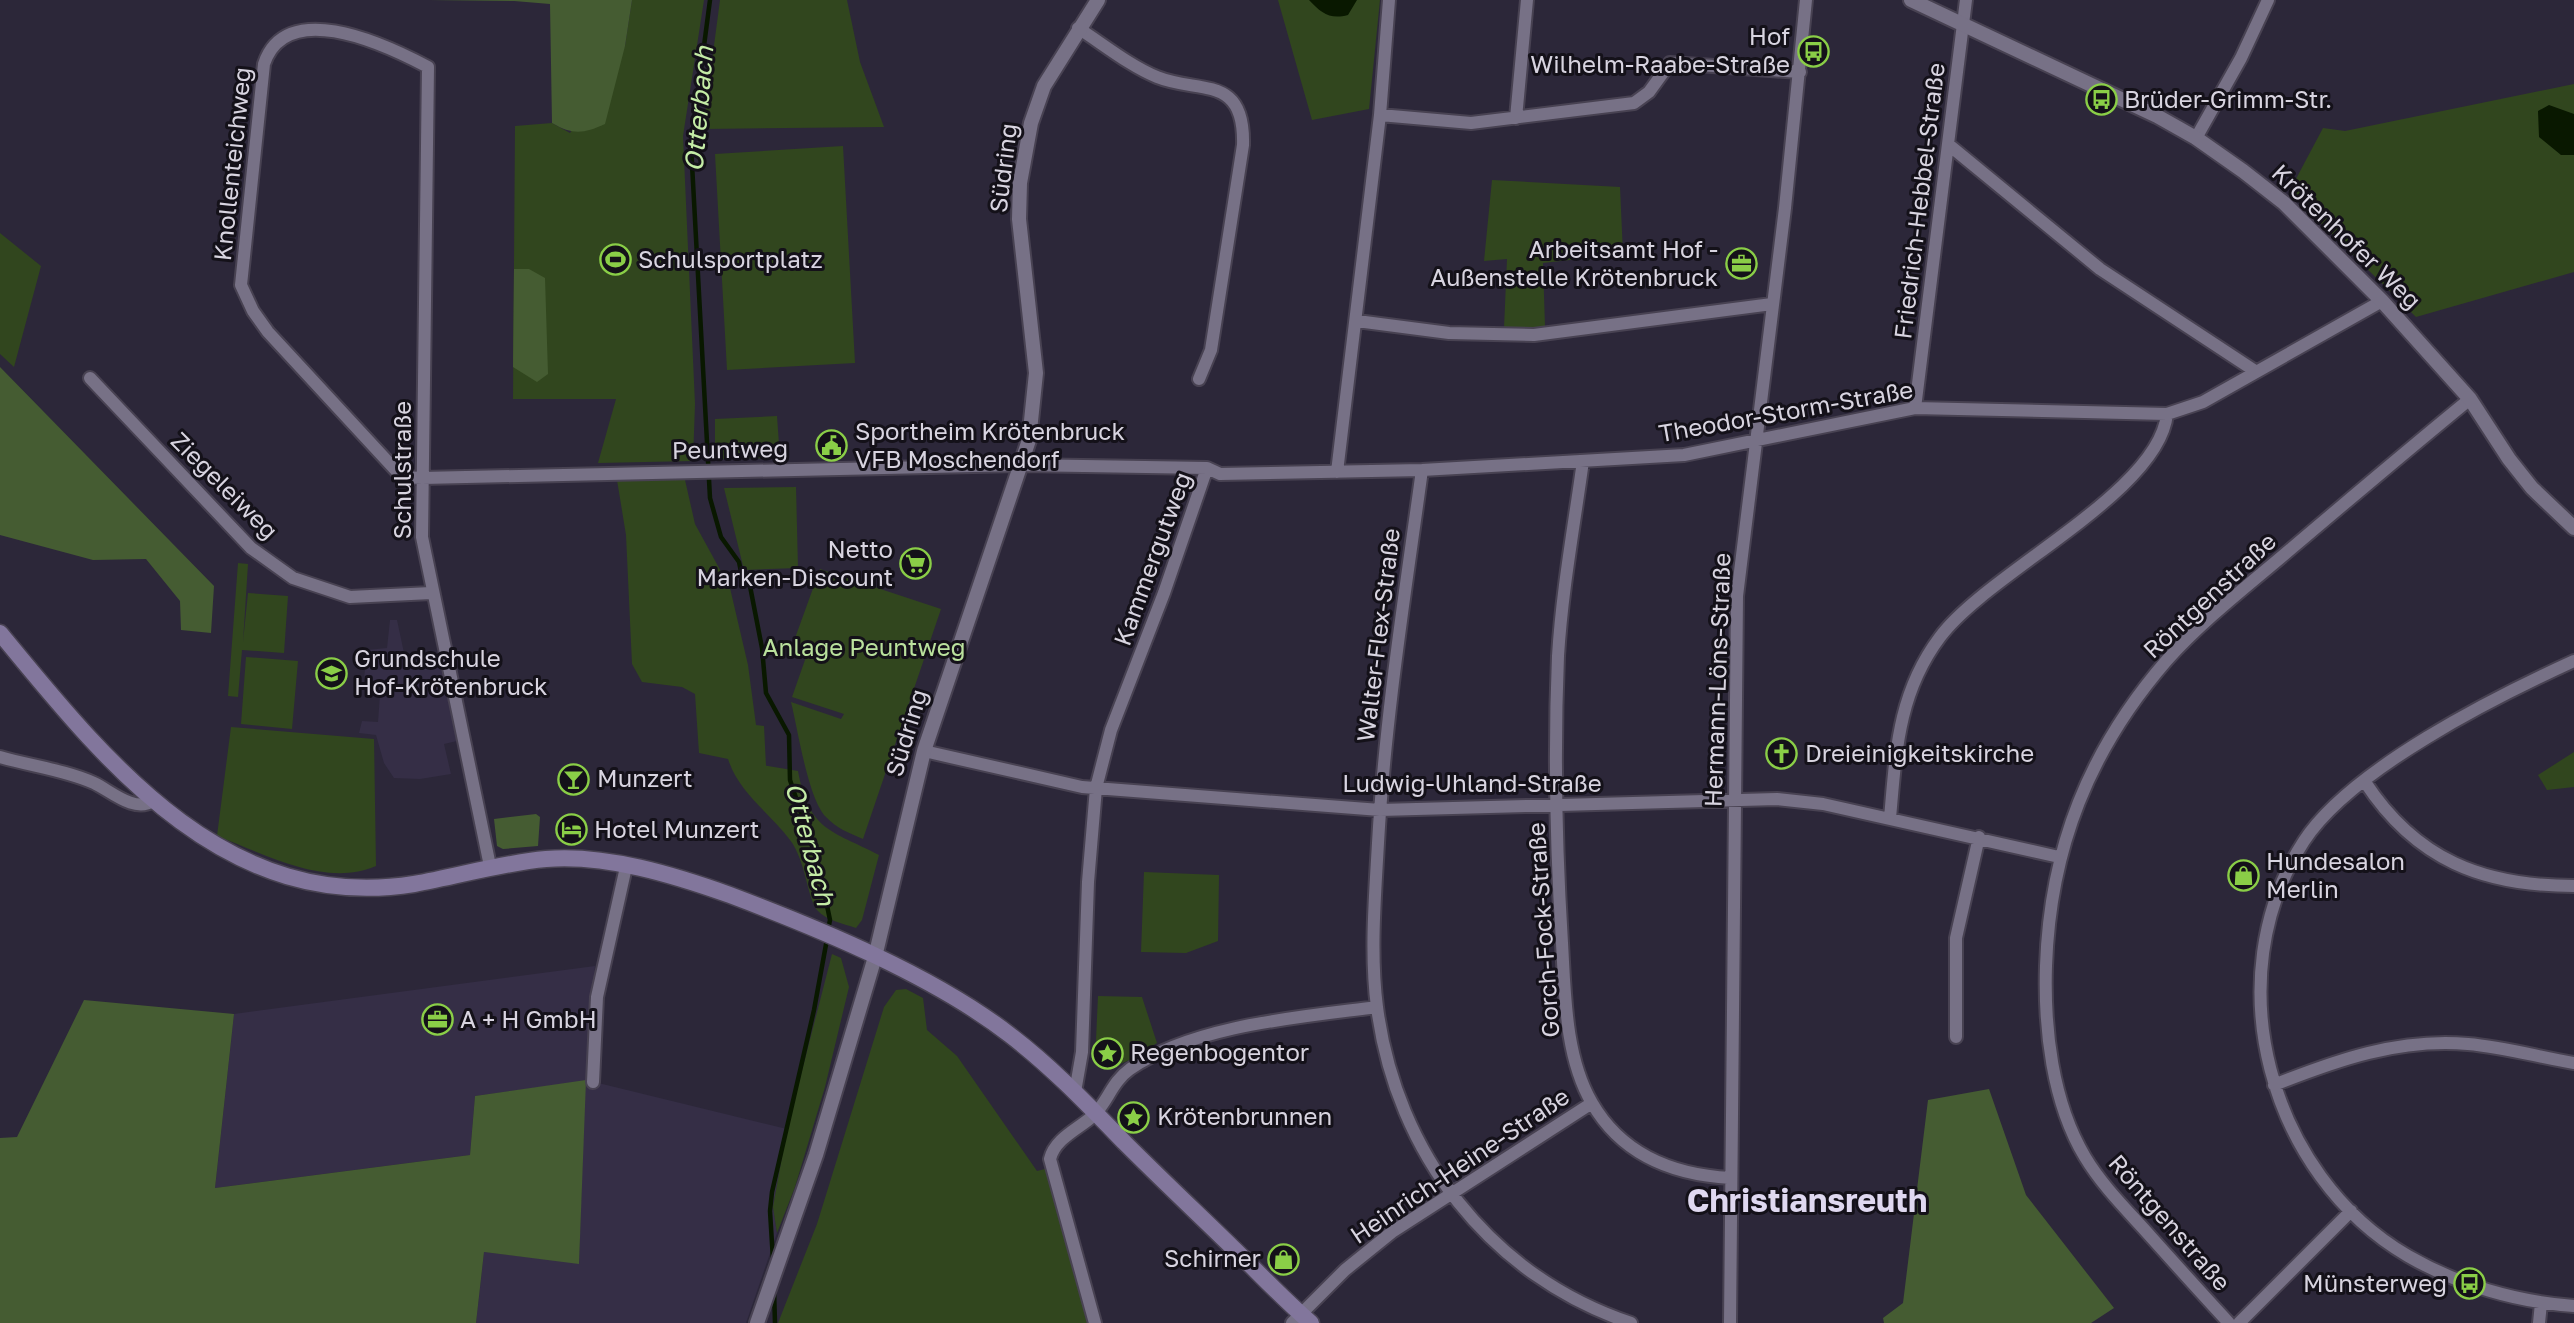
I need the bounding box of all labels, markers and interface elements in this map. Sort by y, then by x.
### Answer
place label: Hof Wilhelm-Raabe-Straße [1530,21,1790,78]
bus stop icon: Hof Wilhelm-Raabe-Straße [1796,34,1830,68]
water label: Otterbach [678,44,720,173]
street label: Friedrich-Hebbel-Straße [1887,61,1950,341]
street label: Knollenteichweg [207,66,256,262]
bus stop icon: Brüder-Grimm-Str. [2084,83,2118,117]
place label: Brüder-Grimm-Str. [2124,84,2332,113]
street label: Südring [983,121,1022,214]
street label: Krötenhofer Weg [2267,157,2428,314]
place label: Arbeitsamt Hof - Außenstelle Krötenbruck [1430,234,1718,291]
sports icon: Schulsportplatz [598,243,632,277]
place label: Schulsportplatz [638,244,823,273]
office icon: Arbeitsamt Hof - Außenstelle Krötenbruck [1724,247,1758,281]
street label: Theodor-Storm-Straße [1656,374,1915,447]
street label: Schulstraße [387,401,416,539]
place label: Sportheim Krötenbruck VFB Moschendorf [855,416,1125,473]
street label: Ziegeleiweg [166,426,284,544]
public building icon: Sportheim Krötenbruck VFB Moschendorf [815,429,849,463]
street label: Peuntweg [672,433,788,464]
street label: Kammergutweg [1107,468,1196,649]
street label: Walter-Flex-Straße [1350,526,1405,743]
street label: Röntgenstraße [2137,526,2281,664]
place label: Netto Marken-Discount [696,534,893,591]
supermarket icon: Netto Marken-Discount [899,547,933,581]
street label: Hermann-Löns-Straße [1698,552,1735,808]
park label: Anlage Peuntweg [763,632,965,661]
place label: Grundschule Hof-Krötenbruck [354,643,548,700]
school or university icon: Grundschule Hof-Krötenbruck [314,656,348,690]
street label: Südring [879,685,933,780]
church icon: Dreieinigkeitskirche [1765,737,1799,771]
place label: Dreieinigkeitskirche [1805,738,2034,767]
bar icon: Munzert [557,762,591,796]
place label: Munzert [597,763,693,792]
street label: Ludwig-Uhland-Straße [1342,768,1602,797]
water label: Otterbach [779,779,842,910]
hotel icon: Hotel Munzert [554,813,588,847]
place label: Hotel Munzert [594,814,759,843]
street label: Gorch-Fock-Straße [1521,822,1564,1039]
place label: Hundesalon Merlin [2266,846,2405,903]
shop icon: Hundesalon Merlin [2226,859,2260,893]
office icon: A + H GmbH [420,1003,454,1037]
place label: A + H GmbH [460,1004,597,1033]
place icon: Regenbogentor [1090,1036,1124,1070]
place label: Regenbogentor [1130,1037,1309,1066]
street label: Heinrich-Heine-Straße [1344,1081,1574,1249]
place icon: Krötenbrunnen [1117,1100,1151,1134]
place label: Krötenbrunnen [1157,1101,1332,1130]
street label: Röntgenstraße [2103,1148,2237,1296]
district label: Christiansreuth [1687,1181,1927,1219]
shop icon: Schirner [1267,1242,1301,1276]
place label: Schirner [1164,1243,1261,1272]
bus stop icon: Münsterweg [2453,1267,2487,1301]
place label: Münsterweg [2303,1268,2447,1297]

